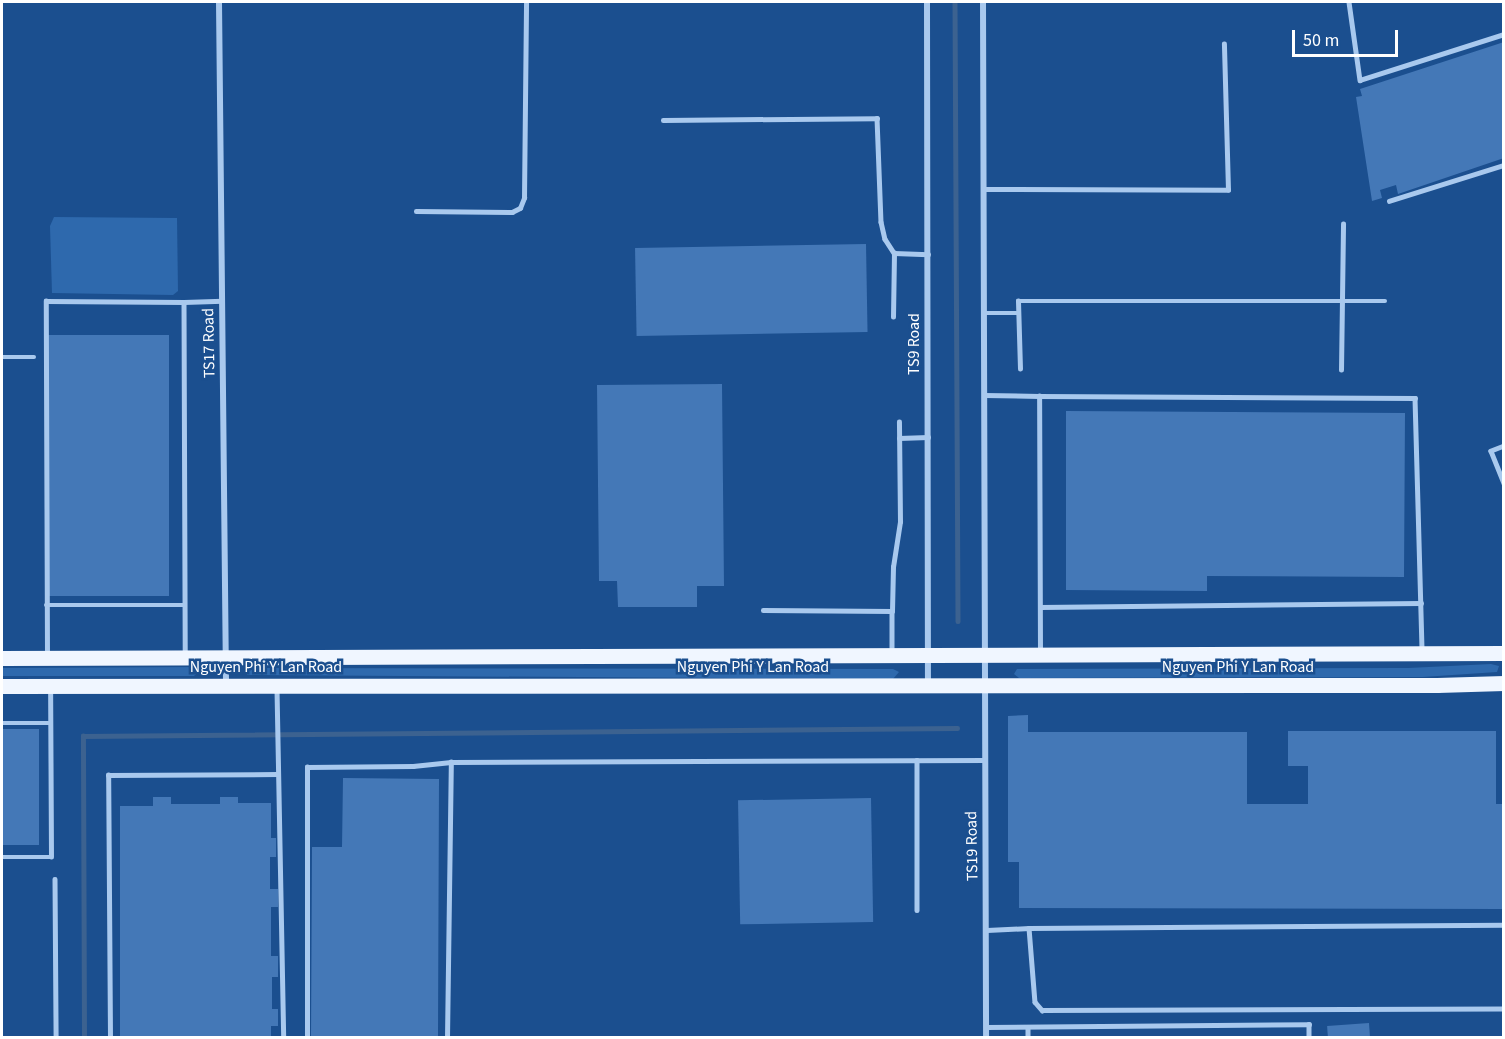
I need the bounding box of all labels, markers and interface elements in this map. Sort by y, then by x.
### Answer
scale bar [1295,18,1402,56]
text: 50 m [1303,28,1339,53]
street label: TS17 Road [199,308,219,378]
street label: TS9 Road [904,313,924,375]
street label: Nguyen Phi Y Lan Road [190,657,342,677]
street label: Nguyen Phi Y Lan Road [677,657,829,677]
street label: Nguyen Phi Y Lan Road [1162,657,1314,677]
street label: TS19 Road [962,811,982,881]

